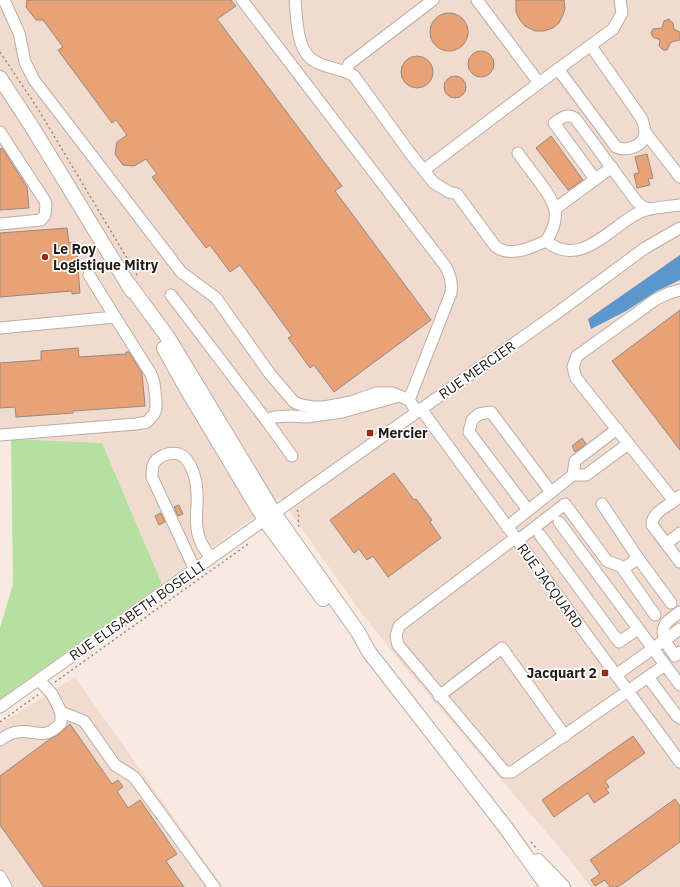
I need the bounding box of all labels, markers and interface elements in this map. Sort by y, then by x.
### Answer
place label: Le Roy Logistique Mitry [53,240,159,274]
marker: Le Roy Logistique Mitry [40,252,50,262]
street label: RUE MERCIER [435,337,519,403]
place label: Mercier [378,424,428,442]
marker: Mercier [365,428,375,438]
street label: RUE JACQUARD [513,540,587,632]
street label: RUE ELISABETH BOSELLI [66,557,208,665]
place label: Jacquart 2 [526,664,597,682]
marker: Jacquart 2 [600,668,610,678]

